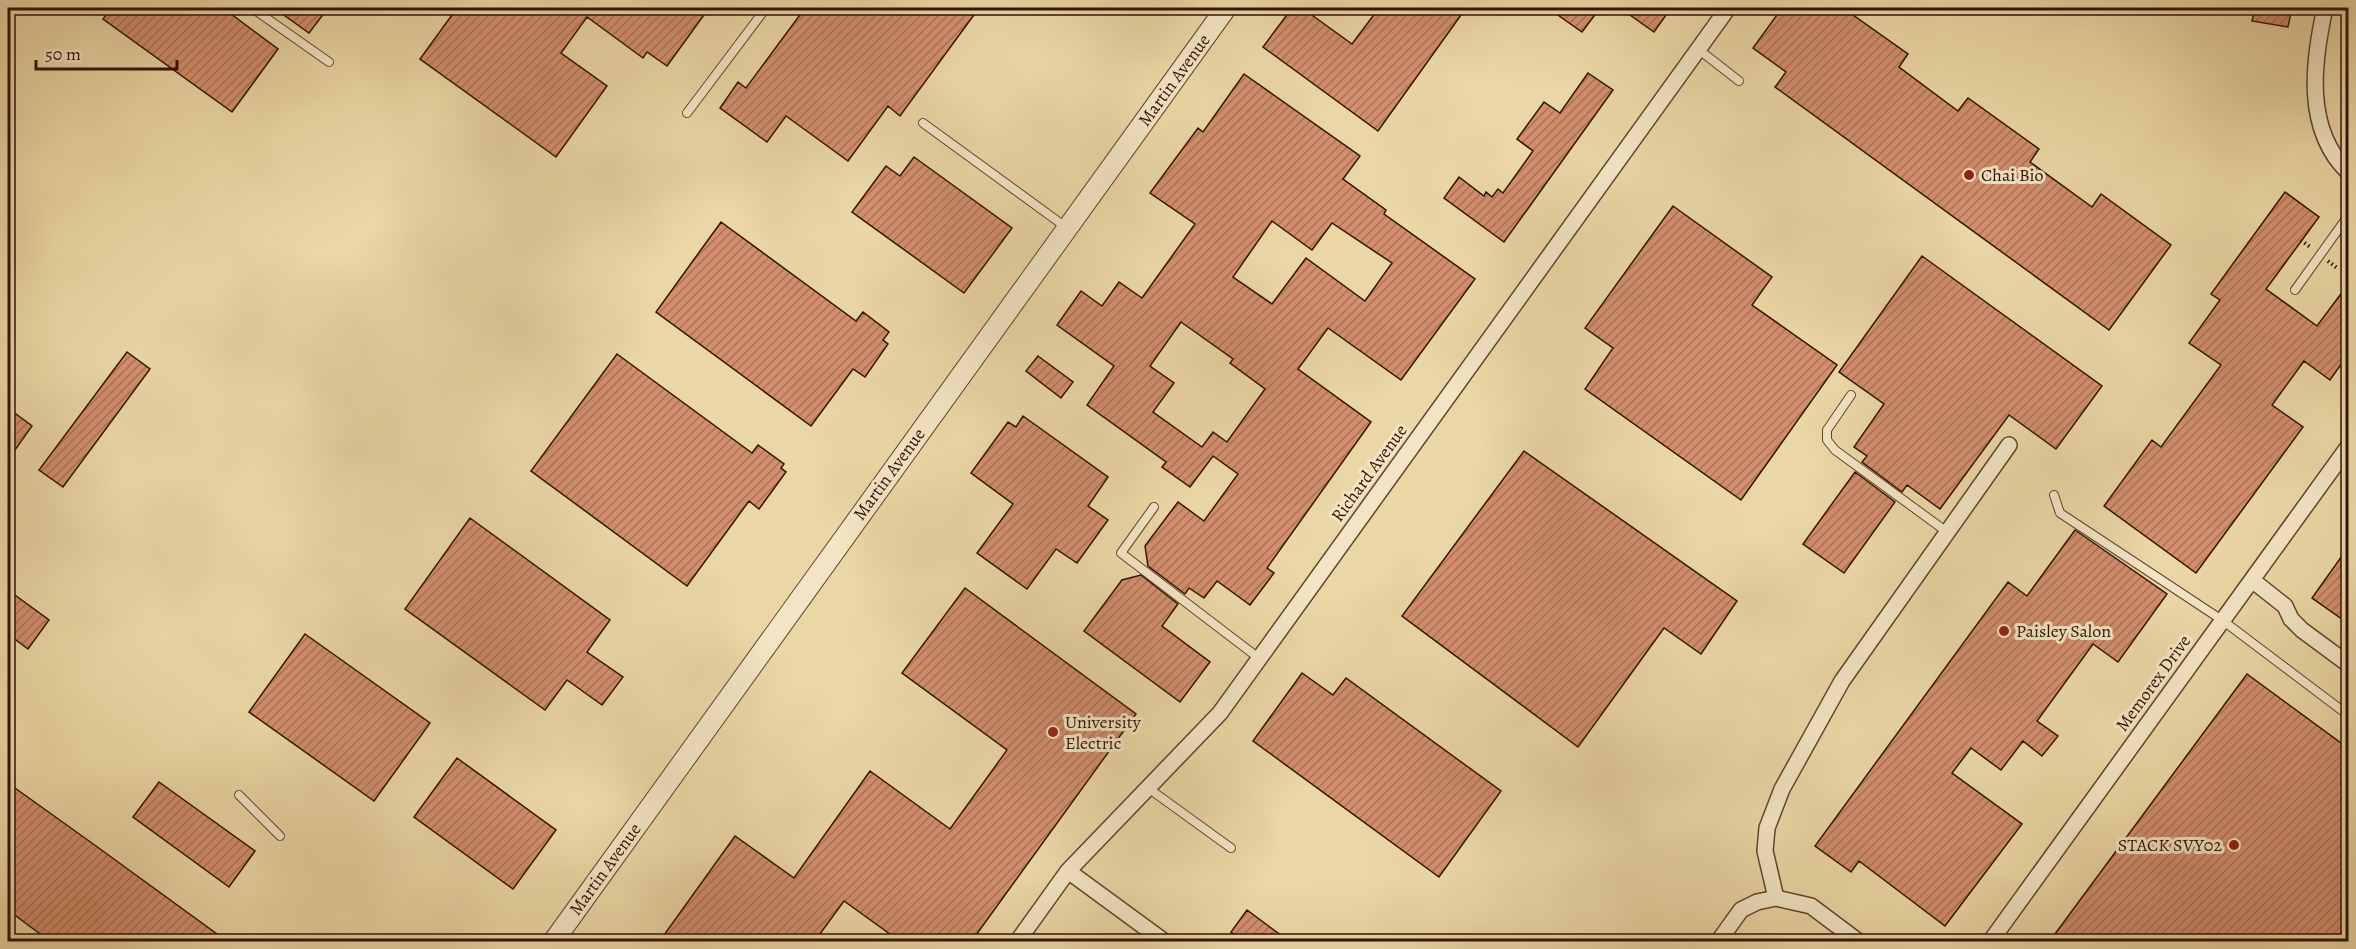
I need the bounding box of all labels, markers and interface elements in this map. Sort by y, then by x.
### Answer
street label: Martin Avenue [1132,29,1216,131]
scale bar [36,33,177,71]
text: 50 m [45,42,81,66]
place label: Chai Bio [1981,163,2044,187]
marker: Chai Bio [1962,168,1976,182]
street label: Richard Avenue [1325,419,1413,527]
street label: Martin Avenue [847,423,931,525]
place label: Paisley Salon [2016,619,2111,643]
marker: Paisley Salon [1997,624,2011,638]
street label: Memorex Drive [2110,630,2196,736]
place label: University Electric [1065,710,1142,755]
marker: University Electric [1046,725,1060,739]
street label: Martin Avenue [563,818,647,920]
place label: STACK SVY02 [2118,833,2222,857]
marker: STACK SVY02 [2227,838,2241,852]

